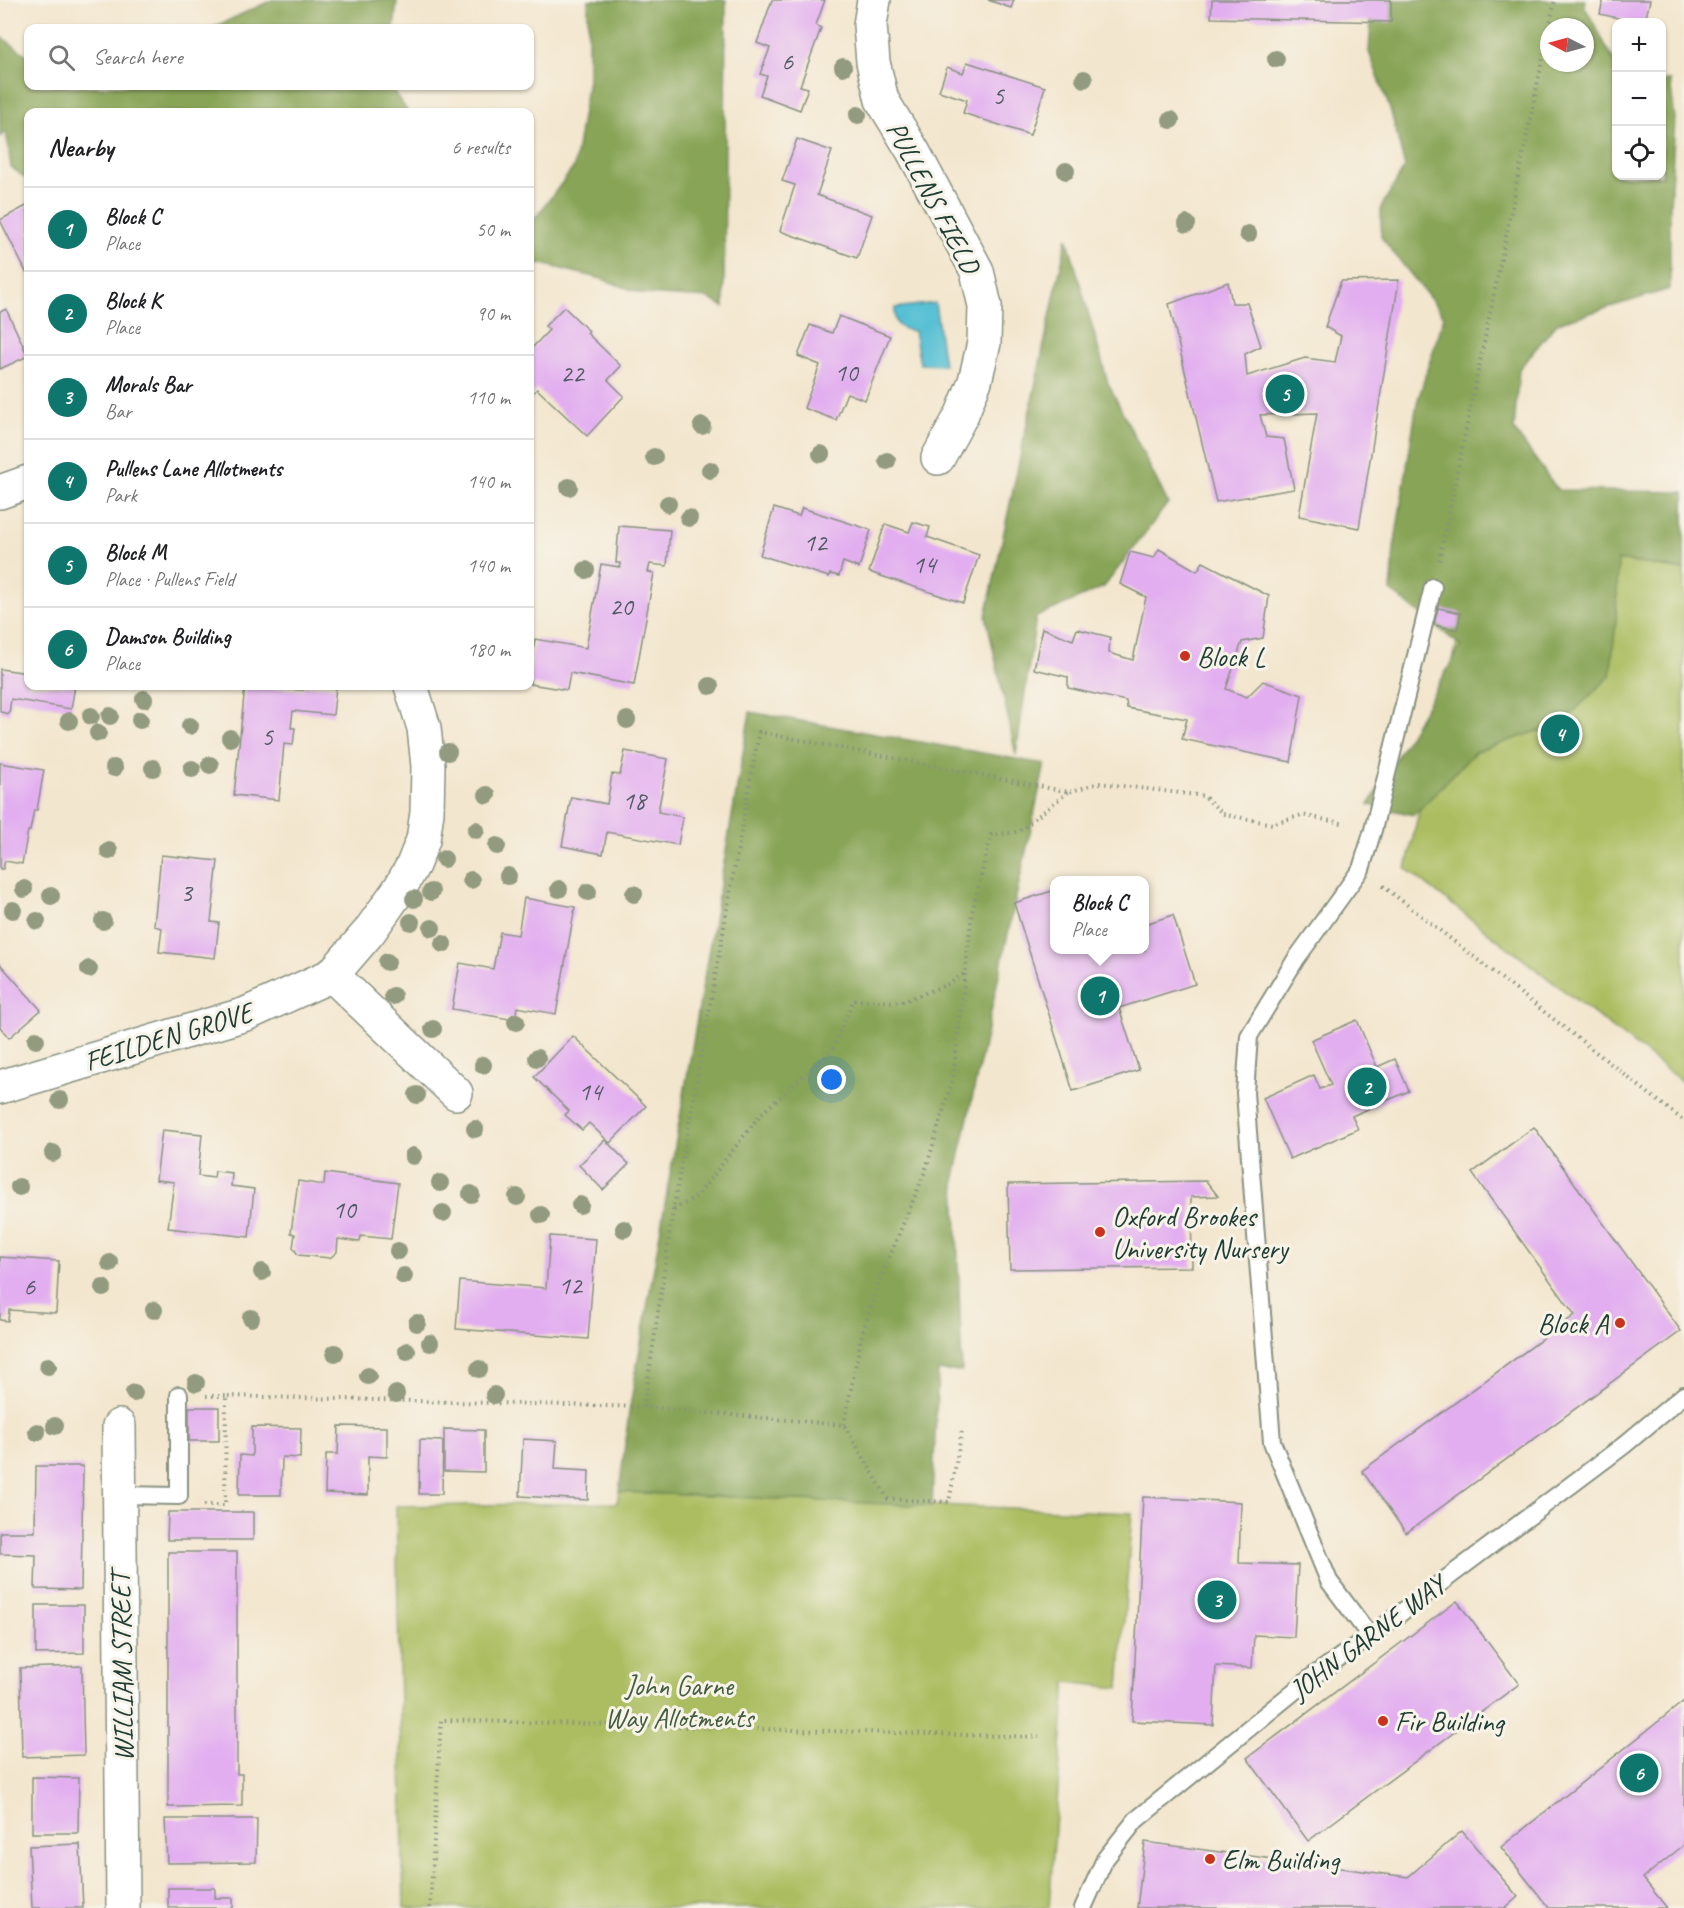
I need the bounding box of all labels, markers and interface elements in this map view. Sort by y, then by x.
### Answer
north arrow [1540,18,1594,72]
map controls [1612,18,1666,180]
button: + [1612,18,1666,72]
search box [24,24,534,90]
icon: search [45,41,78,74]
text: Search here [93,43,183,71]
house number: 6 [781,45,794,78]
button: − [1612,72,1666,126]
house number: 5 [992,79,1005,112]
street label: PULLENS FIELD [879,115,989,281]
button: locate [1612,126,1666,180]
text: Nearby [48,131,113,164]
text: 6 results [451,135,510,160]
text: Block C [105,203,161,231]
text: 1 [63,217,72,242]
text: 50 m [476,217,510,242]
text: Place [105,231,140,256]
text: Block K [105,287,161,315]
text: 2 [63,301,72,326]
text: 90 m [476,301,510,326]
text: Place [105,315,140,340]
house number: 10 [834,356,860,389]
house number: 22 [560,357,586,390]
text: Morals Bar [105,371,192,399]
pin: 5 [1266,372,1304,416]
text: 3 [63,385,72,410]
text: 110 m [467,385,510,410]
text: Bar [105,399,131,424]
text: Pullens Lane Allotments [105,455,282,483]
text: 4 [63,469,72,494]
text: 140 m [467,469,510,494]
text: Park [105,483,137,508]
house number: 12 [803,526,829,559]
text: Block M [105,539,166,567]
house number: 14 [912,548,938,581]
text: 5 [63,553,72,578]
text: 140 m [467,553,510,578]
text: Place · Pullens Field [105,567,234,592]
house number: 20 [609,590,635,623]
text: Damson Building [105,623,230,651]
text: 6 [63,637,72,662]
text: 180 m [467,637,510,662]
place label: Block L [1197,639,1265,674]
marker: Block L [1178,649,1192,663]
text: Place [105,651,140,676]
pin: 4 [1540,712,1580,756]
house number: 5 [261,720,274,753]
house number: 18 [622,784,648,817]
house number: 3 [180,876,194,909]
popup [1050,876,1149,954]
text: Block C [1072,889,1127,917]
text: Place [1072,917,1107,942]
pin: 1 [1080,974,1120,1018]
street label: FEILDEN GROVE [80,993,260,1079]
pin: 2 [1348,1064,1386,1110]
your location [817,1065,846,1094]
house number: 14 [578,1075,604,1108]
house number: 10 [332,1193,358,1226]
place label: Oxford Brookes University Nursery [1112,1199,1290,1266]
marker: Oxford Brookes University Nursery [1093,1225,1107,1239]
house number: 12 [558,1269,584,1302]
house number: 6 [23,1270,36,1303]
place label: Block A [1538,1306,1610,1341]
marker: Block A [1613,1316,1627,1330]
street label: WILLIAM STREET [102,1565,141,1762]
street label: JOHN GARNE WAY [1281,1565,1455,1709]
pin: 3 [1198,1578,1236,1622]
park label: John Garne Way Allotments [605,1668,756,1735]
place label: Fir Building [1395,1704,1506,1739]
marker: Fir Building [1376,1714,1390,1728]
pin: 6 [1620,1750,1658,1796]
place label: Elm Building [1222,1842,1341,1877]
marker: Elm Building [1203,1852,1217,1866]

